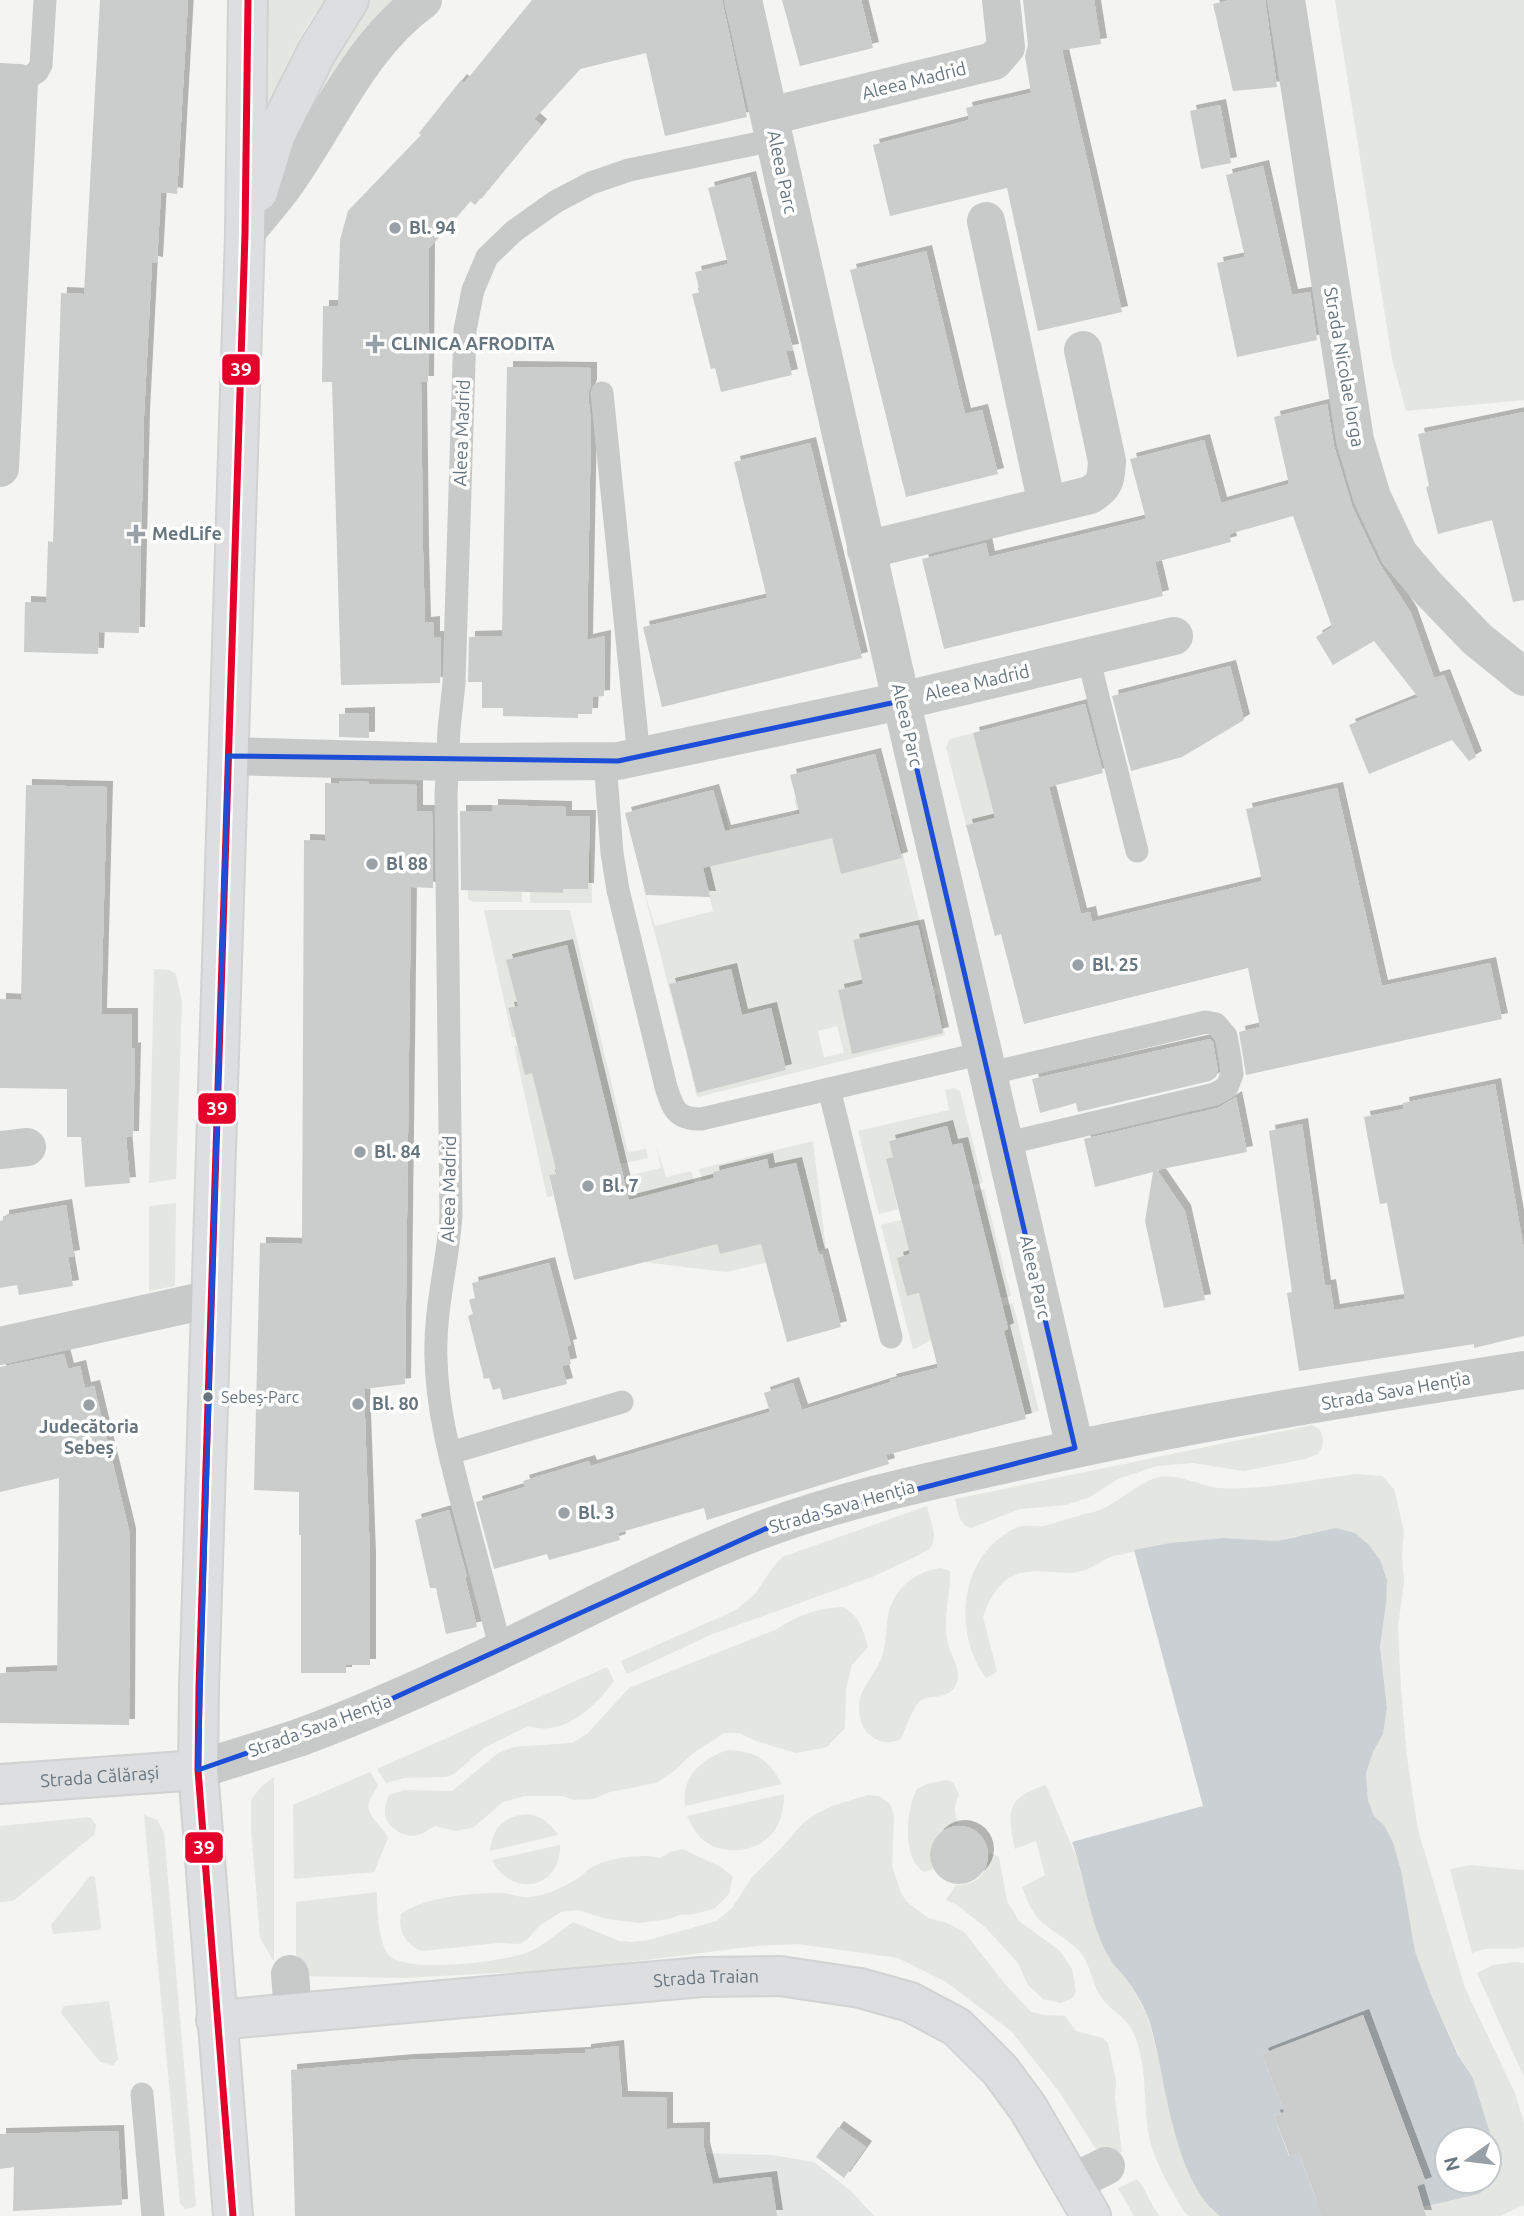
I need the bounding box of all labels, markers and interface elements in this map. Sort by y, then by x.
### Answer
street label: Aleea Madrid [860,57,968,103]
street label: Aleea Parc [764,128,802,215]
place label: Bl. 94 [409,217,456,237]
marker: Bl. 94 [387,220,403,236]
street label: Strada Nicolae Iorga [1321,285,1369,448]
place label: CLINICA AFRODITA [391,333,555,353]
marker: CLINICA AFRODITA [365,334,385,354]
line badge: 39 [221,353,261,386]
text: 39 [230,358,252,380]
street label: Aleea Madrid [449,379,473,487]
place label: MedLife [152,523,222,543]
marker: MedLife [126,524,146,544]
street label: Aleea Madrid [922,660,1031,704]
street label: Aleea Parc [889,681,927,768]
place label: Bl 88 [386,853,428,873]
marker: Bl 88 [364,856,380,872]
place label: Bl. 25 [1092,954,1139,974]
marker: Bl. 25 [1070,957,1086,973]
line badge: 39 [197,1092,237,1125]
text: 39 [206,1097,228,1119]
street label: Aleea Madrid [437,1135,459,1243]
place label: Bl. 84 [374,1141,421,1161]
marker: Bl. 84 [352,1144,368,1160]
place label: Bl. 7 [602,1175,639,1195]
marker: Bl. 7 [580,1178,596,1194]
street label: Aleea Parc [1017,1233,1055,1320]
street label: Strada Sava Henția [1320,1367,1472,1413]
place label: Sebeș-Parc [221,1388,300,1406]
marker: Sebeș-Parc [201,1390,215,1404]
place label: Bl. 80 [372,1393,419,1413]
marker: Bl. 80 [350,1396,366,1412]
marker: Judecătoria Sebeș [81,1397,97,1413]
place label: Judecătoria Sebeș [39,1416,139,1458]
street label: Strada Sava Henția [767,1476,917,1536]
place label: Bl. 3 [578,1502,615,1522]
marker: Bl. 3 [556,1505,572,1521]
street label: Strada Sava Henția [245,1690,394,1760]
street label: Strada Călărași [40,1762,160,1790]
line badge: 39 [184,1831,224,1864]
text: 39 [193,1836,215,1858]
street label: Strada Traian [652,1965,759,1990]
north arrow [1433,2125,1503,2195]
text: N [1439,2155,1464,2174]

